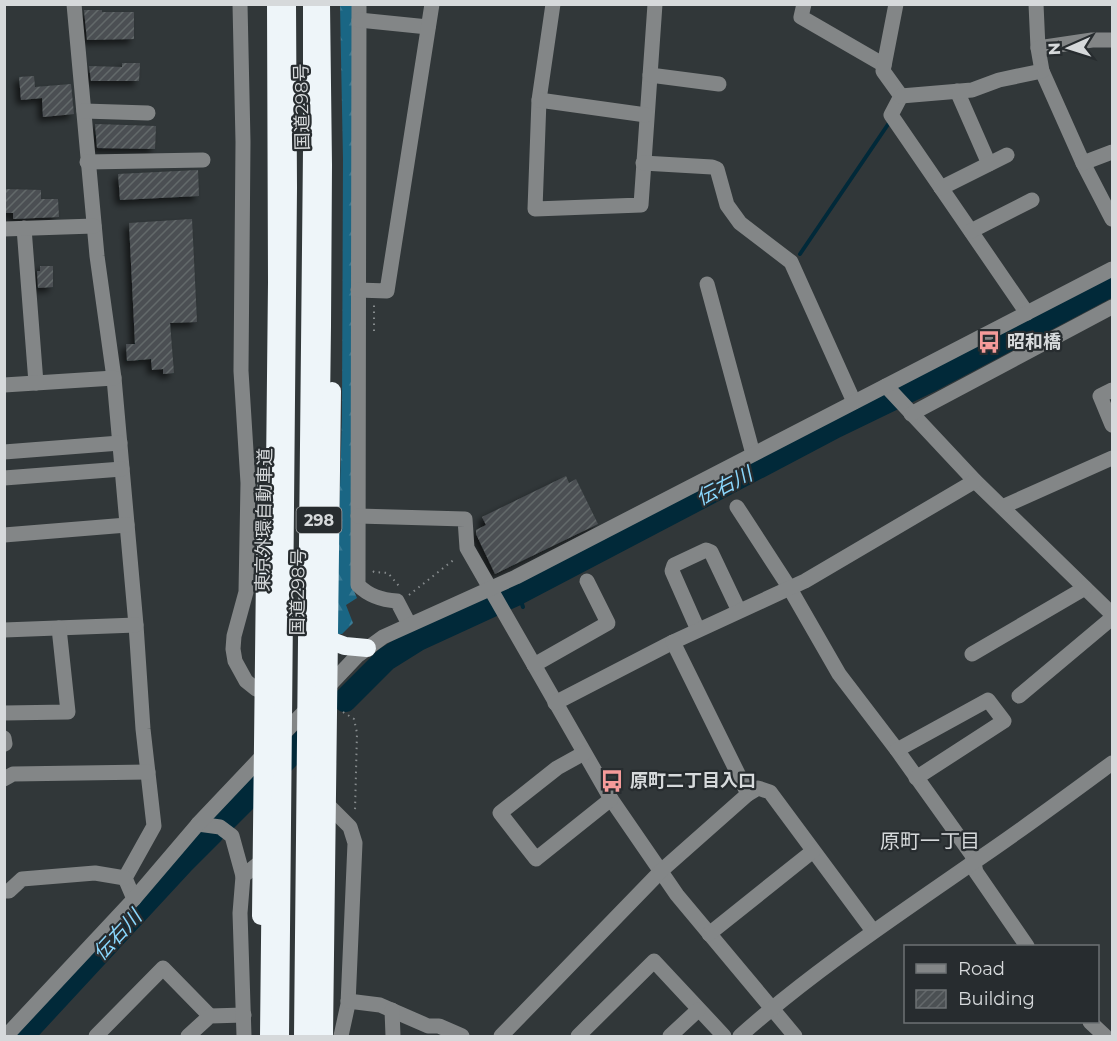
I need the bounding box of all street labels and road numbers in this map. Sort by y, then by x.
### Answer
street label: 国道298号 [290,63,314,151]
street label: 東京外環自動車道 [252,448,276,592]
road number: 298 [296,507,342,533]
street label: 国道298号 [286,548,310,636]

